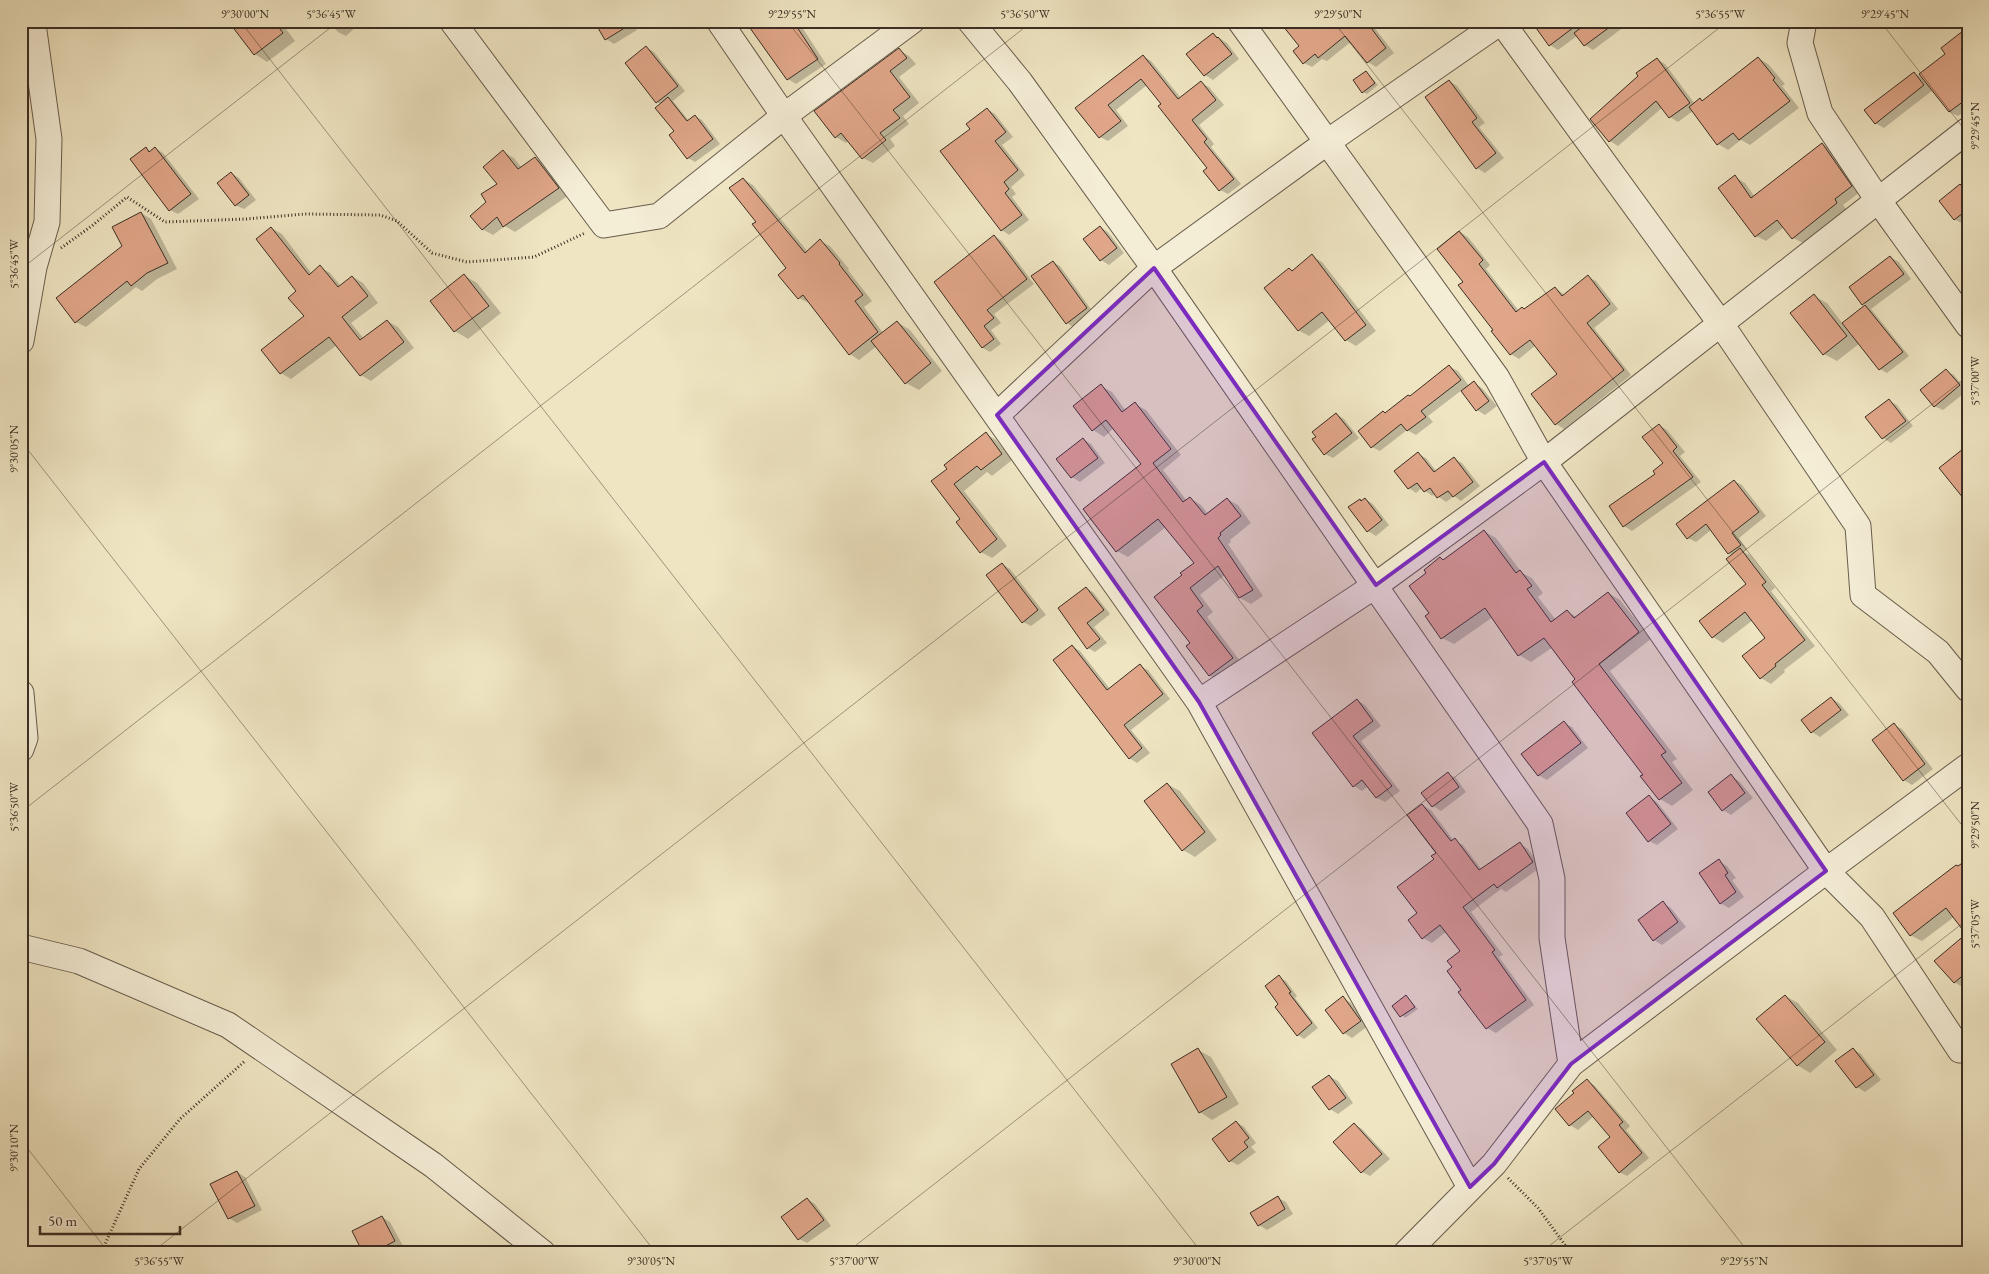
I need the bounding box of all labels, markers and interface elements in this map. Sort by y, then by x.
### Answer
text: 9°30'00"N [221,6,270,22]
text: 5°36'45"W [306,6,357,22]
text: 9°29'55"N [768,6,817,22]
text: 5°36'50"W [1000,6,1051,22]
text: 9°29'50"N [1314,6,1363,22]
text: 5°36'55"W [1695,6,1746,22]
text: 9°29'45"N [1861,6,1910,22]
text: 9°29'45"N [1967,101,1983,150]
text: 5°36'45"W [6,238,22,289]
text: 5°37'00"W [1967,355,1983,406]
text: 9°30'05"N [6,424,22,473]
text: 5°36'50"W [6,781,22,832]
text: 9°29'50"N [1967,800,1983,849]
text: 5°37'05"W [1967,898,1983,949]
text: 9°30'10"N [6,1123,22,1172]
scale bar [40,1204,180,1236]
text: 50 m [48,1211,77,1230]
text: 5°36'55"W [134,1253,185,1269]
text: 9°30'05"N [627,1253,676,1269]
text: 5°37'00"W [829,1253,880,1269]
text: 9°30'00"N [1173,1253,1222,1269]
text: 5°37'05"W [1523,1253,1574,1269]
text: 9°29'55"N [1720,1253,1769,1269]

